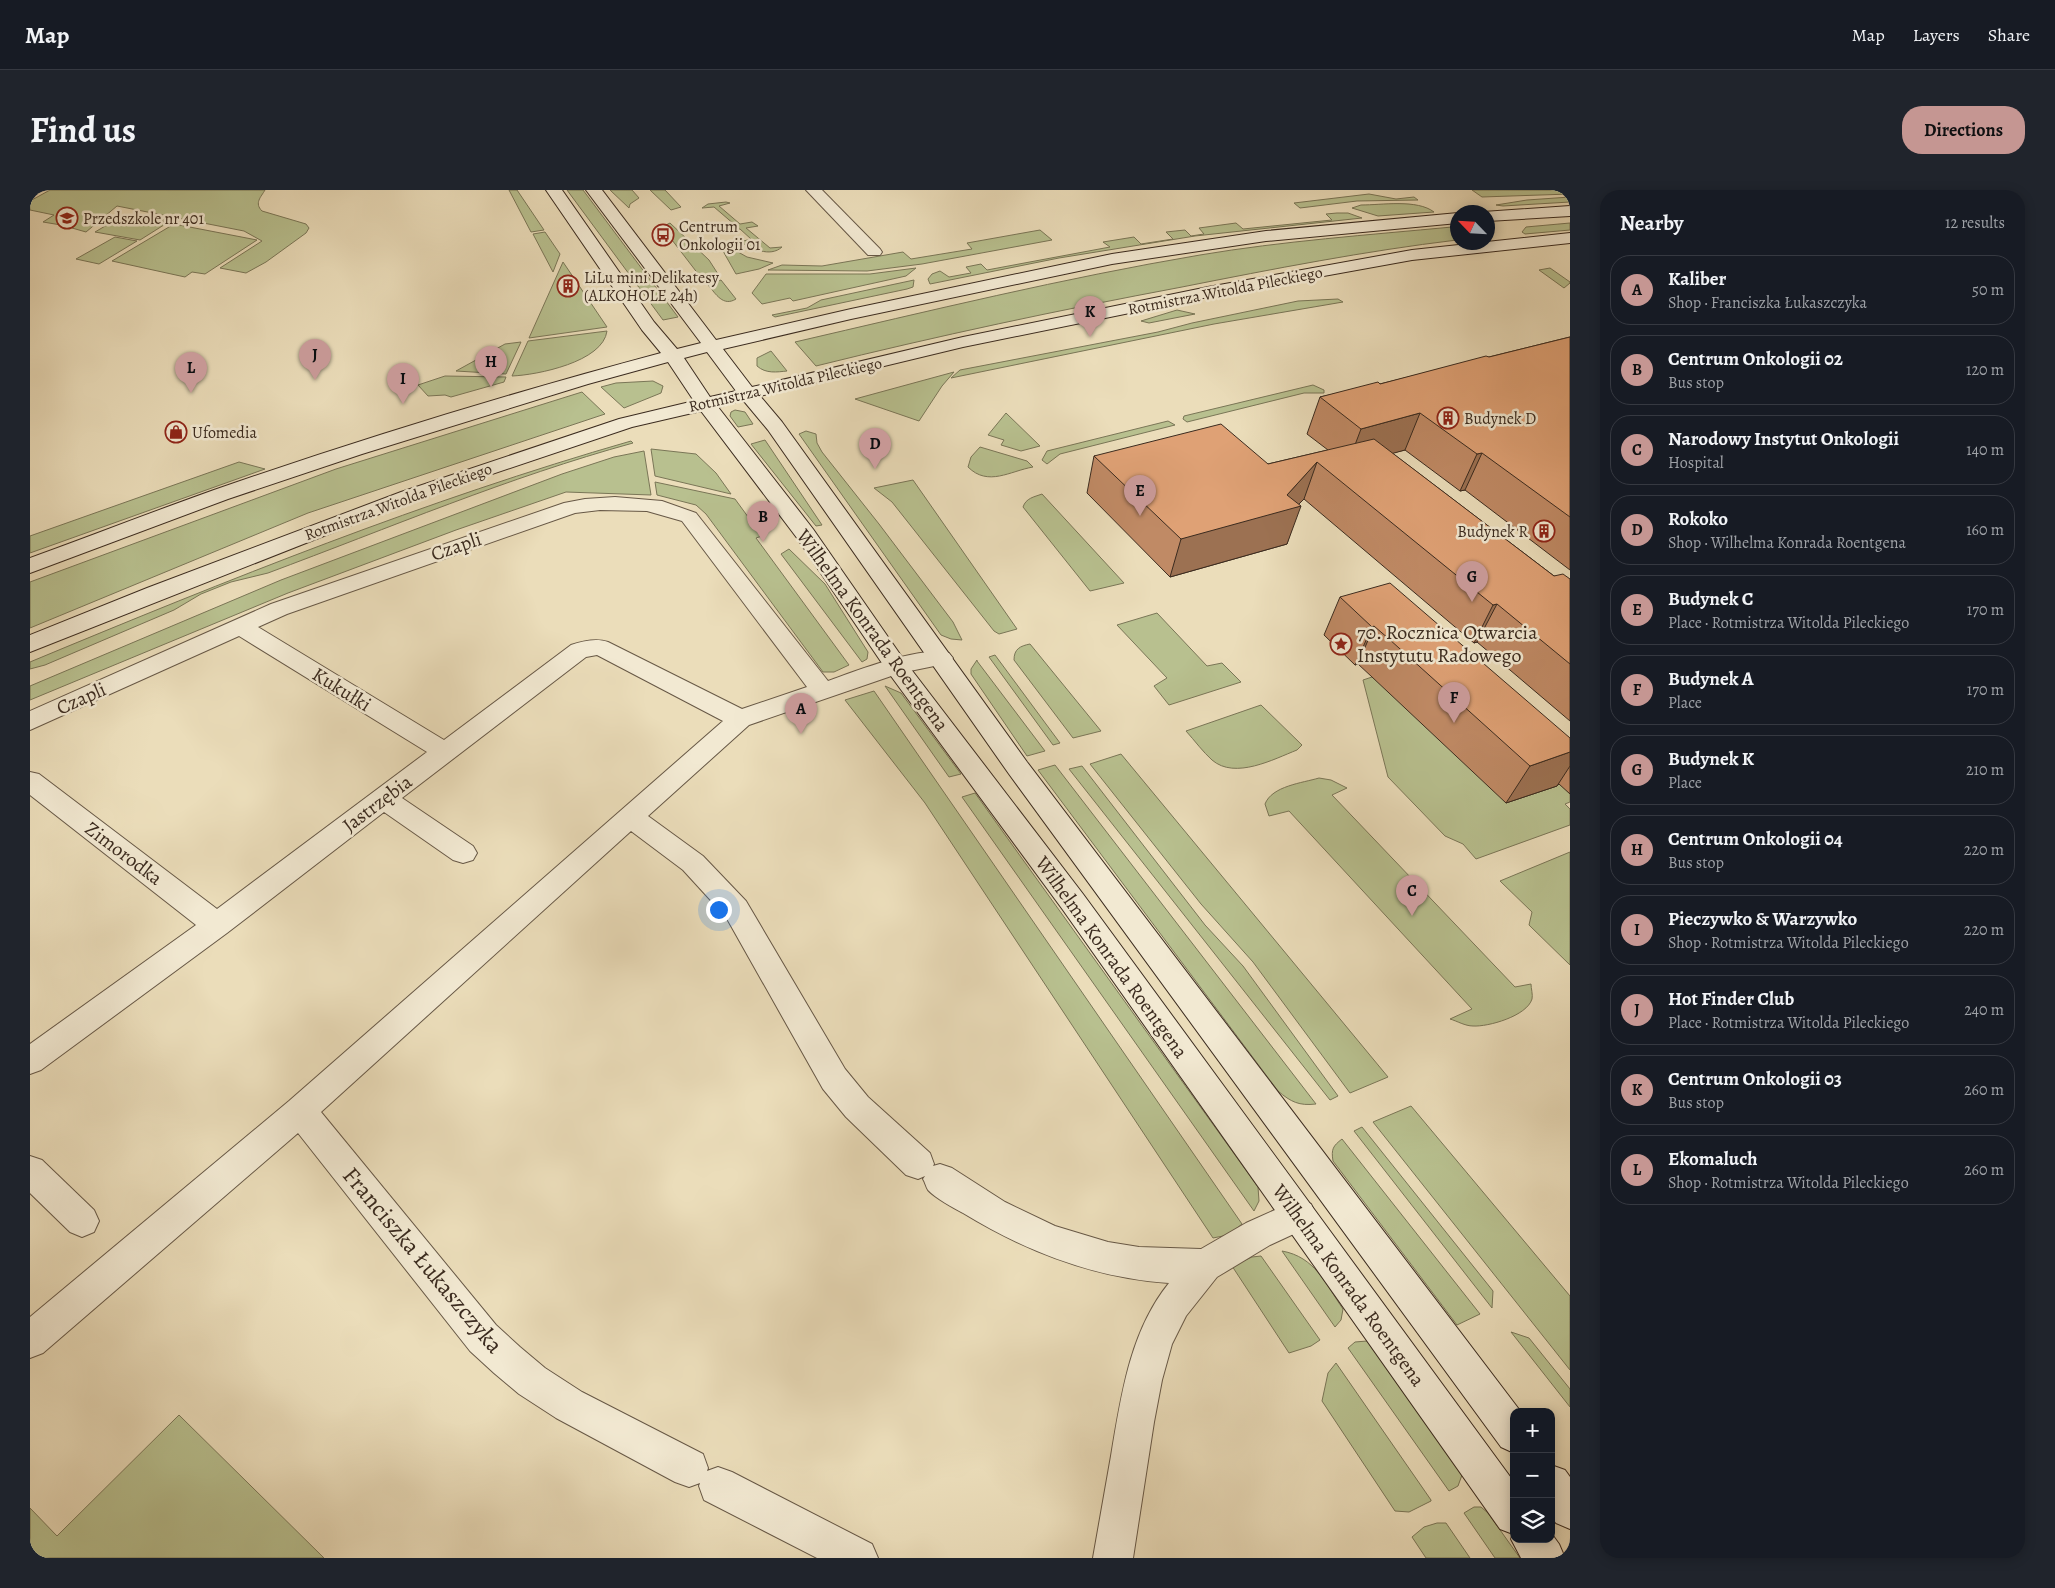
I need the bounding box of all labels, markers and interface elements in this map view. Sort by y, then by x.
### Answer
text: Map [25,19,69,51]
text: Map [1852,23,1885,47]
text: Layers [1913,23,1960,47]
text: Share [1988,23,2030,47]
text: Find us [30,106,136,154]
button: Directions [1902,106,2025,154]
north arrow [1450,205,1495,250]
school or university icon: Przedszkole nr 401 [55,206,79,230]
place label: Przedszkole nr 401 [83,208,204,230]
text: Nearby [1620,209,1683,237]
text: 12 results [1945,212,2005,234]
place label: Centrum Onkologii 01 [679,216,761,256]
bus stop icon: Centrum Onkologii 01 [651,223,675,247]
street label: Rotmistrza Witolda Pileckiego [1126,261,1324,321]
text: Kaliber [1668,266,1726,292]
place label: LiLu mini Delikatesy (ALKOHOLE 24h) [584,267,720,307]
building icon: LiLu mini Delikatesy (ALKOHOLE 24h) [556,274,580,298]
text: A [1632,279,1642,301]
text: 50 m [1972,279,2004,301]
text: Shop · Franciszka Łukaszczyka [1668,292,1867,314]
pin: K [1074,296,1106,337]
pin: J [299,339,331,380]
pin: H [475,346,507,387]
text: Centrum Onkologii 02 [1668,346,1843,372]
pin: L [175,352,207,393]
street label: Rotmistrza Witolda Pileckiego [686,352,884,418]
text: B [1632,359,1642,381]
text: 120 m [1966,359,2004,381]
pin: I [387,363,419,404]
text: Bus stop [1668,372,1724,394]
building icon: Budynek D [1436,406,1460,430]
place label: Budynek D [1464,408,1536,430]
shop icon: Ufomedia [164,420,188,444]
place label: Ufomedia [192,422,257,444]
text: Narodowy Instytut Onkologii [1668,426,1899,452]
pin: D [859,428,891,469]
text: C [1632,439,1642,461]
text: 140 m [1966,439,2004,461]
text: Hospital [1668,452,1724,474]
street label: Rotmistrza Witolda Pileckiego [302,458,495,546]
pin: E [1124,475,1156,516]
pin: B [747,501,779,542]
text: Rokoko [1668,506,1728,532]
building icon: Budynek R [1532,519,1556,543]
text: D [1631,519,1643,541]
text: 160 m [1966,519,2004,541]
place label: Budynek R [1457,521,1528,543]
street label: Wilhelma Konrada Roentgena [789,523,956,737]
street label: Czapli [427,525,485,568]
text: Shop · Wilhelma Konrada Roentgena [1668,532,1906,554]
pin: G [1456,561,1488,602]
text: Budynek C [1668,586,1754,612]
text: E [1632,599,1642,621]
text: 170 m [1967,599,2004,621]
text: Place · Rotmistrza Witolda Pileckiego [1668,612,1909,634]
place label: 70. Rocznica Otwarcia Instytutu Radowego [1357,619,1538,669]
place icon: 70. Rocznica Otwarcia Instytutu Radowego [1329,632,1353,656]
street label: Kukułki [307,661,376,718]
text: Budynek A [1668,666,1754,692]
street label: Czapli [52,676,110,721]
text: F [1633,679,1641,701]
text: 170 m [1967,679,2004,701]
pin: F [1438,682,1470,723]
text: Place [1668,692,1702,714]
pin: A [785,693,817,734]
text: Budynek K [1668,746,1754,772]
text: G [1632,759,1642,781]
text: 210 m [1966,759,2004,781]
street label: Jastrzębia [337,768,418,839]
text: Place [1668,772,1702,794]
street label: Zimorodka [79,815,169,892]
text: Centrum Onkologii 04 [1668,826,1843,852]
text: H [1631,839,1643,861]
text: 220 m [1964,839,2004,861]
street label: Wilhelma Konrada Roentgena [1028,850,1195,1064]
text: Bus stop [1668,852,1724,874]
pin: C [1396,875,1428,916]
your location [706,897,732,923]
text: Pieczywko & Warzywko [1668,906,1857,932]
text: I [1634,919,1640,941]
text: 220 m [1964,919,2004,941]
text: Shop · Rotmistrza Witolda Pileckiego [1668,932,1909,954]
text: Hot Finder Club [1668,986,1794,1012]
text: J [1634,999,1640,1021]
text: 240 m [1964,999,2004,1021]
text: Place · Rotmistrza Witolda Pileckiego [1668,1012,1909,1034]
text: Centrum Onkologii 03 [1668,1066,1842,1092]
text: K [1632,1079,1642,1101]
text: 260 m [1964,1079,2004,1101]
text: Bus stop [1668,1092,1724,1114]
text: Ekomaluch [1668,1146,1758,1172]
text: L [1633,1159,1641,1181]
text: 260 m [1964,1159,2004,1181]
street label: Franciszka Łukaszczyka [335,1160,511,1361]
text: Shop · Rotmistrza Witolda Pileckiego [1668,1172,1909,1194]
street label: Wilhelma Konrada Roentgena [1265,1178,1432,1392]
map controls [1510,1408,1555,1543]
button: + [1510,1408,1555,1453]
button: − [1510,1453,1555,1498]
button: layers [1510,1498,1555,1543]

